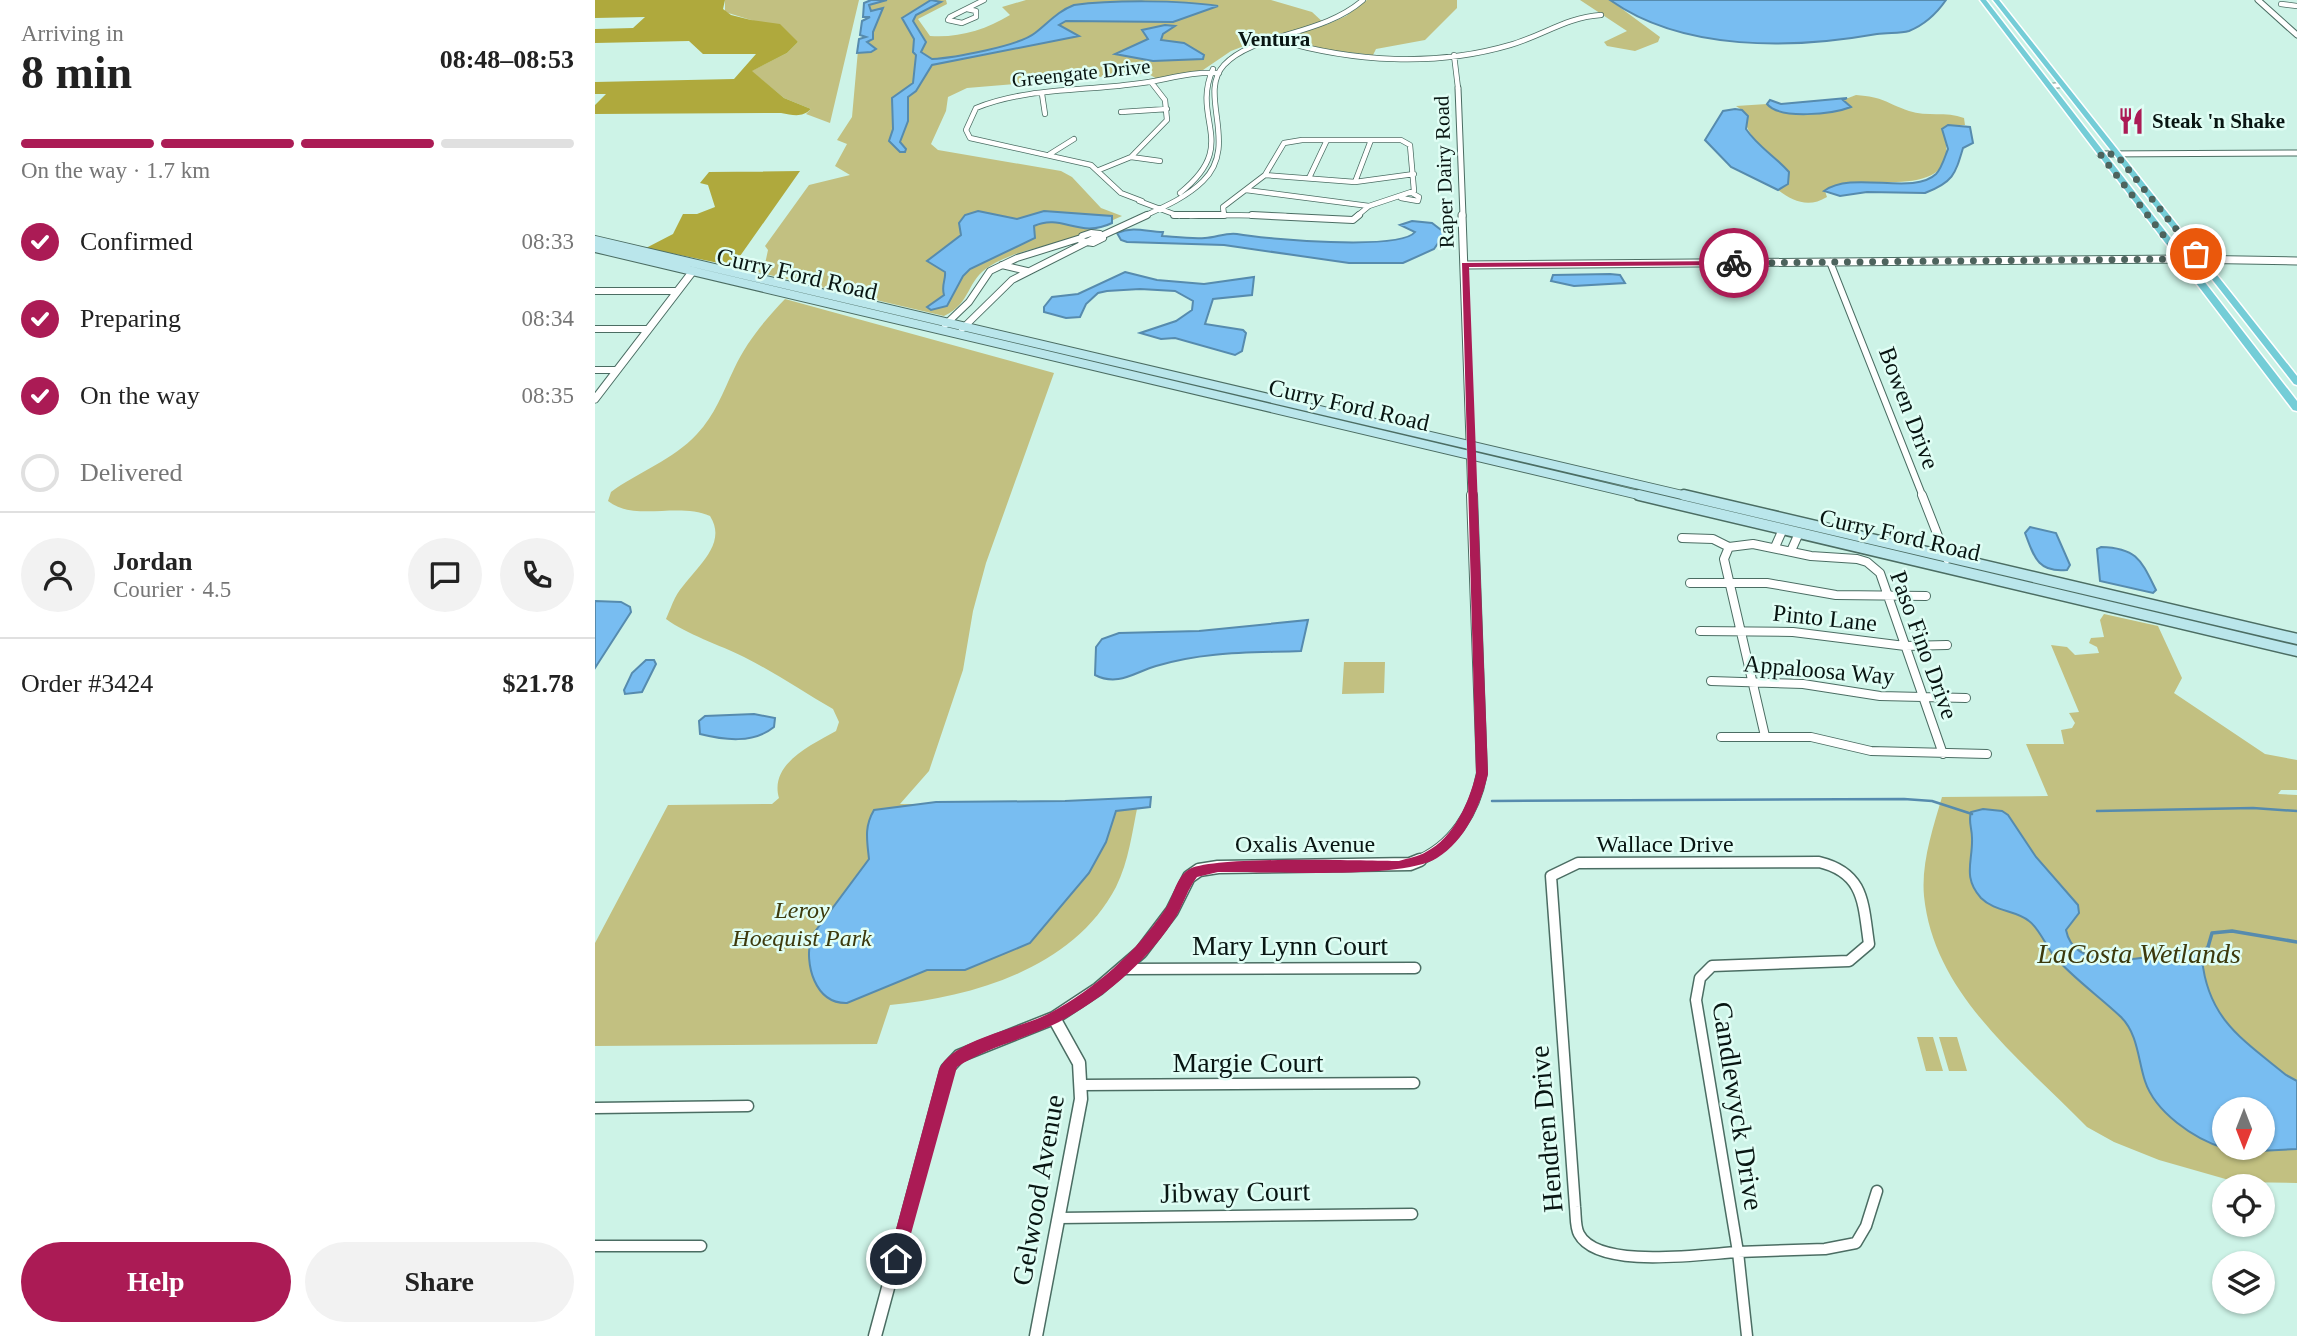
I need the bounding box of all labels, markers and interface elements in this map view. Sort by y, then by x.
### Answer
text: Arriving in [21,21,124,46]
district label: Ventura [1238,27,1311,51]
text: 08:48–08:53 [440,45,574,74]
text: 8 min [21,47,132,98]
street label: Greengate Drive [1010,54,1152,92]
street label: Raper Dairy Road [1429,95,1459,249]
restaurant icon: Steak 'n Shake [2116,106,2146,136]
place label: Steak 'n Shake [2152,109,2285,133]
text: On the way · 1.7 km [21,158,210,183]
icon: check [21,223,59,261]
pin [2166,224,2226,284]
text: Confirmed [80,227,193,256]
courier [1699,228,1769,298]
text: 08:33 [522,229,574,254]
icon: bag [2177,235,2215,273]
street label: Curry Ford Road [714,243,880,305]
icon: bike [1715,244,1753,282]
icon: check [21,300,59,338]
text: Preparing [80,304,181,333]
text: 08:34 [522,306,574,331]
street label: Bowen Drive [1874,343,1944,473]
street label: Curry Ford Road [1266,374,1432,436]
icon: check [21,377,59,415]
text: On the way [80,381,200,410]
text: 08:35 [522,383,574,408]
text: Delivered [80,458,183,487]
street label: Curry Ford Road [1817,504,1983,566]
button: person [21,538,95,612]
button: chat [408,538,482,612]
button: phone [500,538,574,612]
text: Jordan [113,547,192,576]
street label: Paso Fino Drive [1885,567,1963,723]
text: Courier · 4.5 [113,577,231,602]
street label: Pinto Lane [1772,600,1878,636]
street label: Appaloosa Way [1742,650,1896,690]
text: Order #3424 [21,669,153,698]
text: $21.78 [503,669,574,698]
street label: Oxalis Avenue [1235,831,1375,857]
street label: Wallace Drive [1596,831,1734,857]
park label: Leroy Hoequist Park [731,897,872,951]
street label: Mary Lynn Court [1192,930,1388,961]
park label: LaCosta Wetlands [2036,938,2241,969]
street label: Candlewyck Drive [1706,1000,1770,1212]
street label: Hendren Drive [1523,1044,1569,1214]
street label: Margie Court [1172,1047,1324,1078]
street label: Gelwood Avenue [1006,1092,1070,1288]
north arrow [2212,1097,2275,1160]
map controls [2212,1097,2275,1314]
button: locate [2212,1174,2275,1237]
street label: Jibway Court [1160,1175,1311,1209]
pin [866,1229,926,1289]
icon: home [877,1240,915,1278]
button: Help [21,1242,291,1322]
button: Share [305,1242,574,1322]
button: layers [2212,1251,2275,1314]

